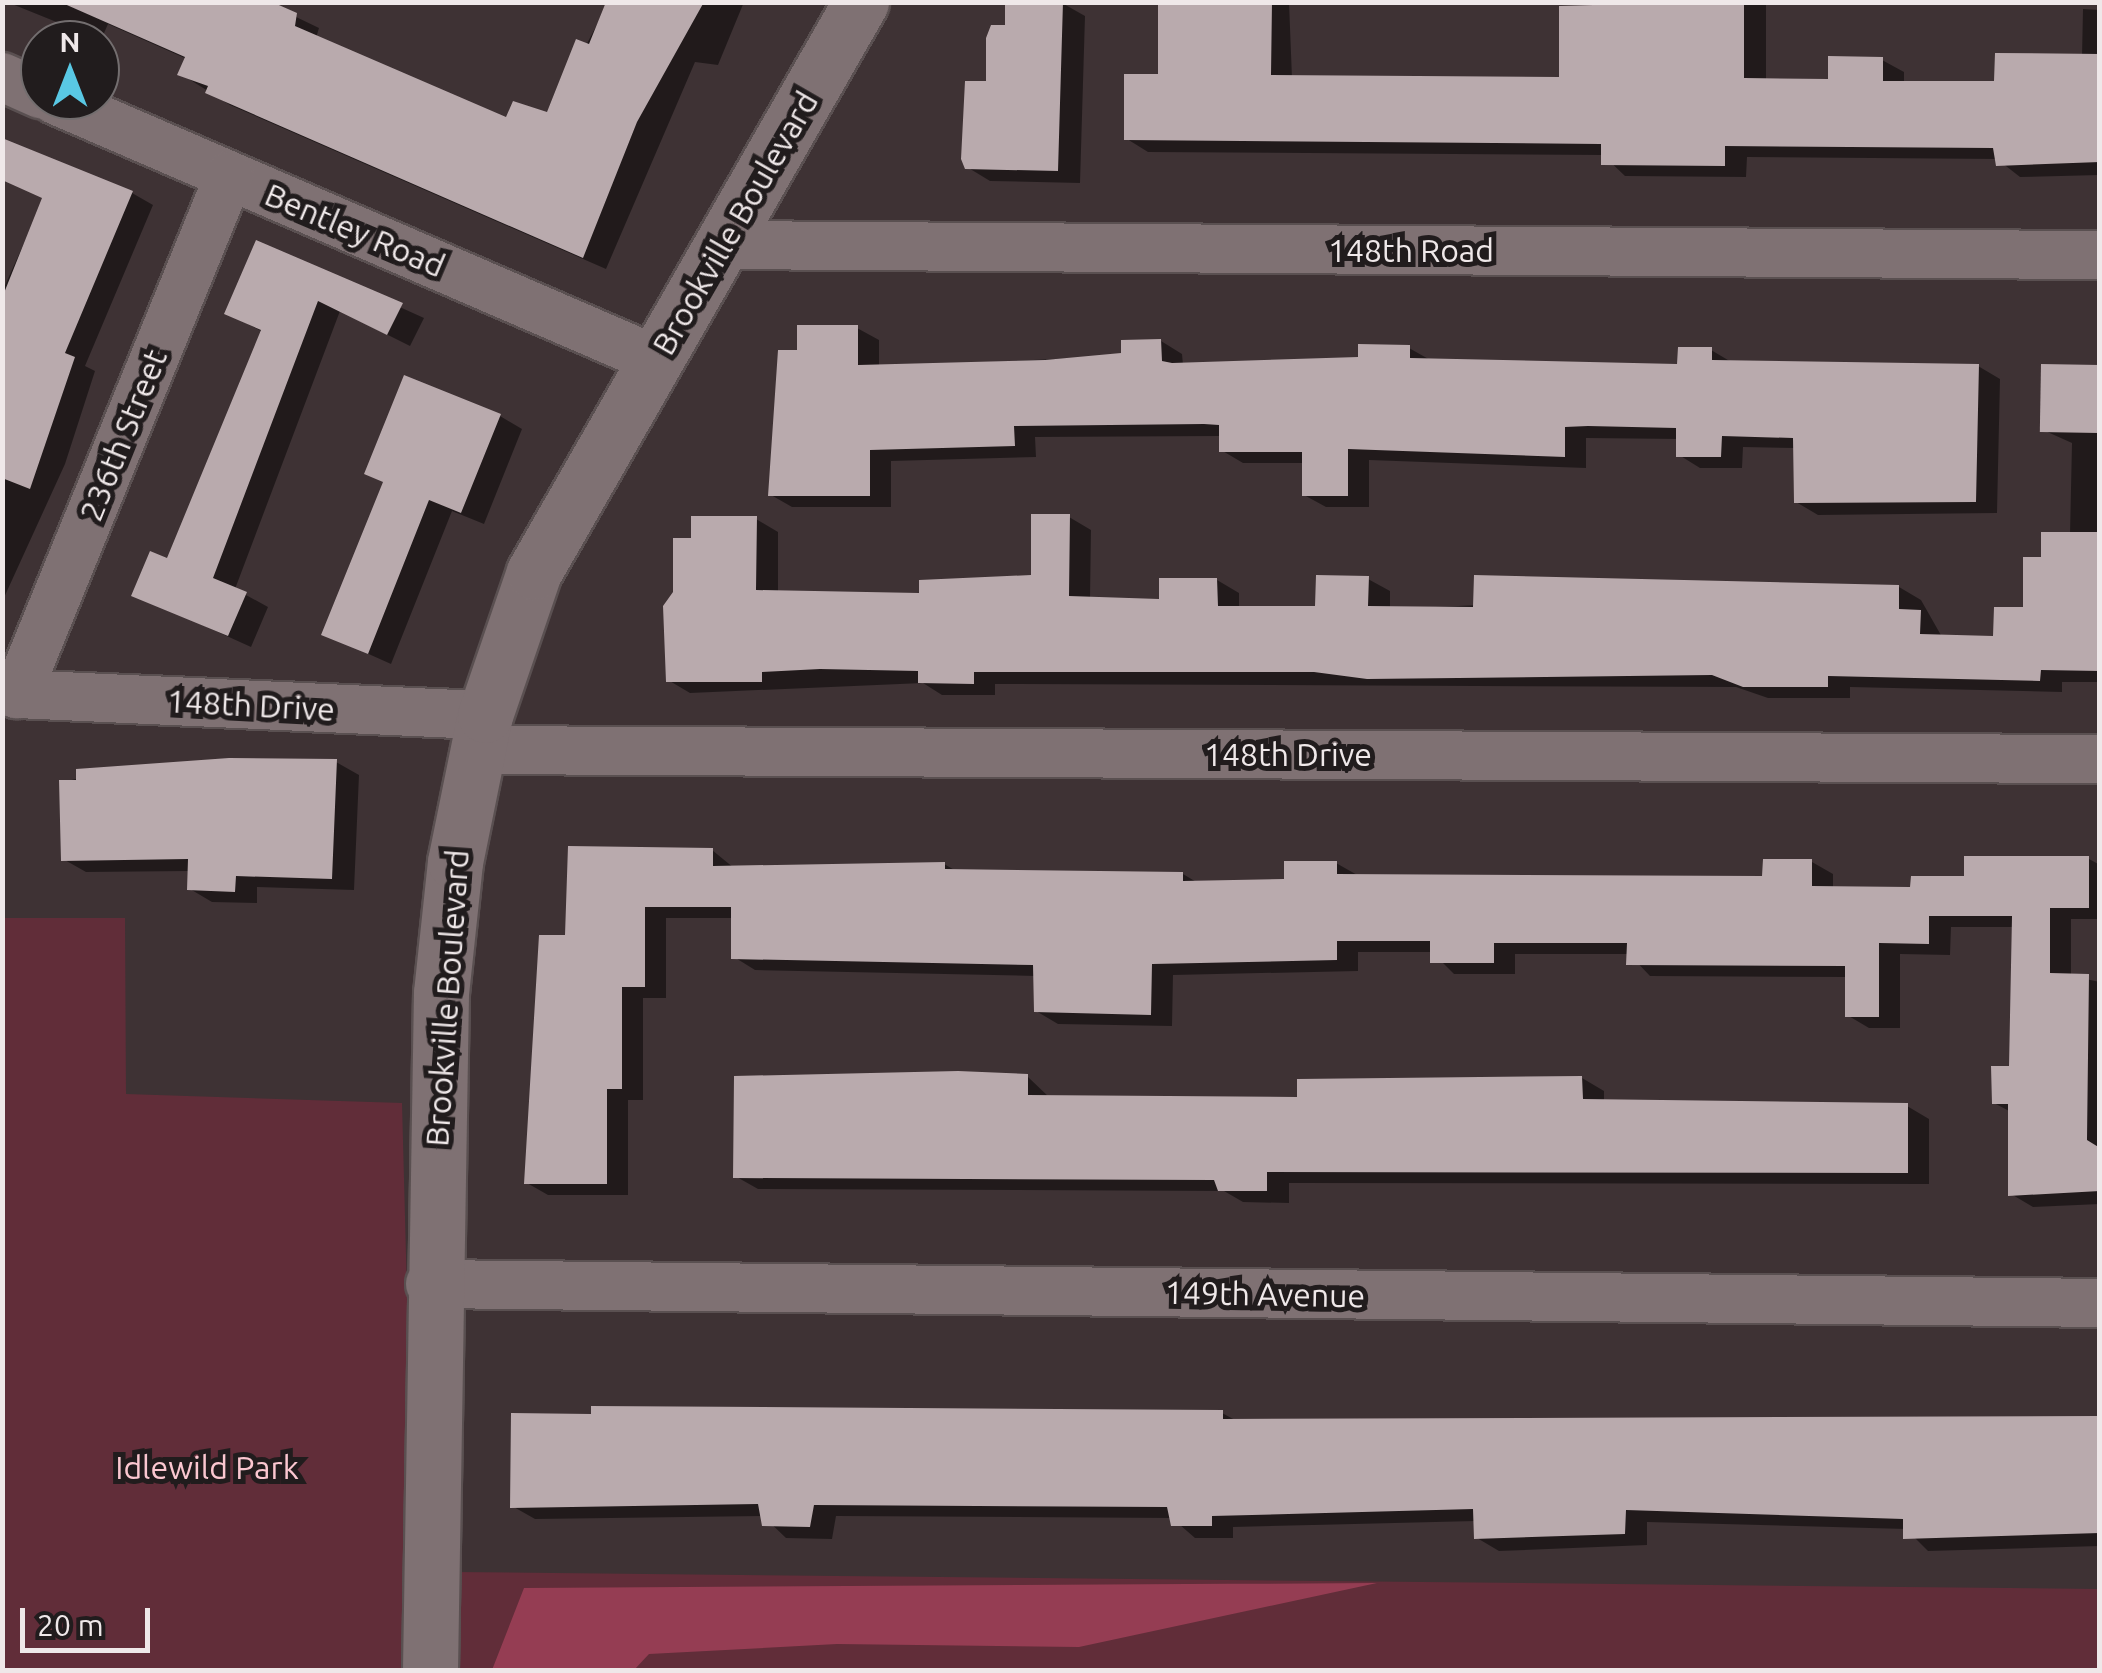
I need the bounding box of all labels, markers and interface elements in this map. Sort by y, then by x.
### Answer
north arrow [20,20,120,120]
text: N [60,26,80,57]
street label: Brookville Boulevard [644,85,826,361]
street label: Bentley Road [259,175,451,285]
street label: 148th Road [1328,231,1494,269]
street label: 236th Street [71,344,175,526]
street label: 148th Drive [166,681,336,729]
street label: 148th Drive [1204,735,1372,773]
street label: Brookville Boulevard [417,848,477,1148]
street label: 149th Avenue [1165,1273,1365,1315]
park label: Idlewild Park [115,1448,299,1486]
scale bar [25,1588,155,1650]
text: 20 m [37,1608,104,1642]

